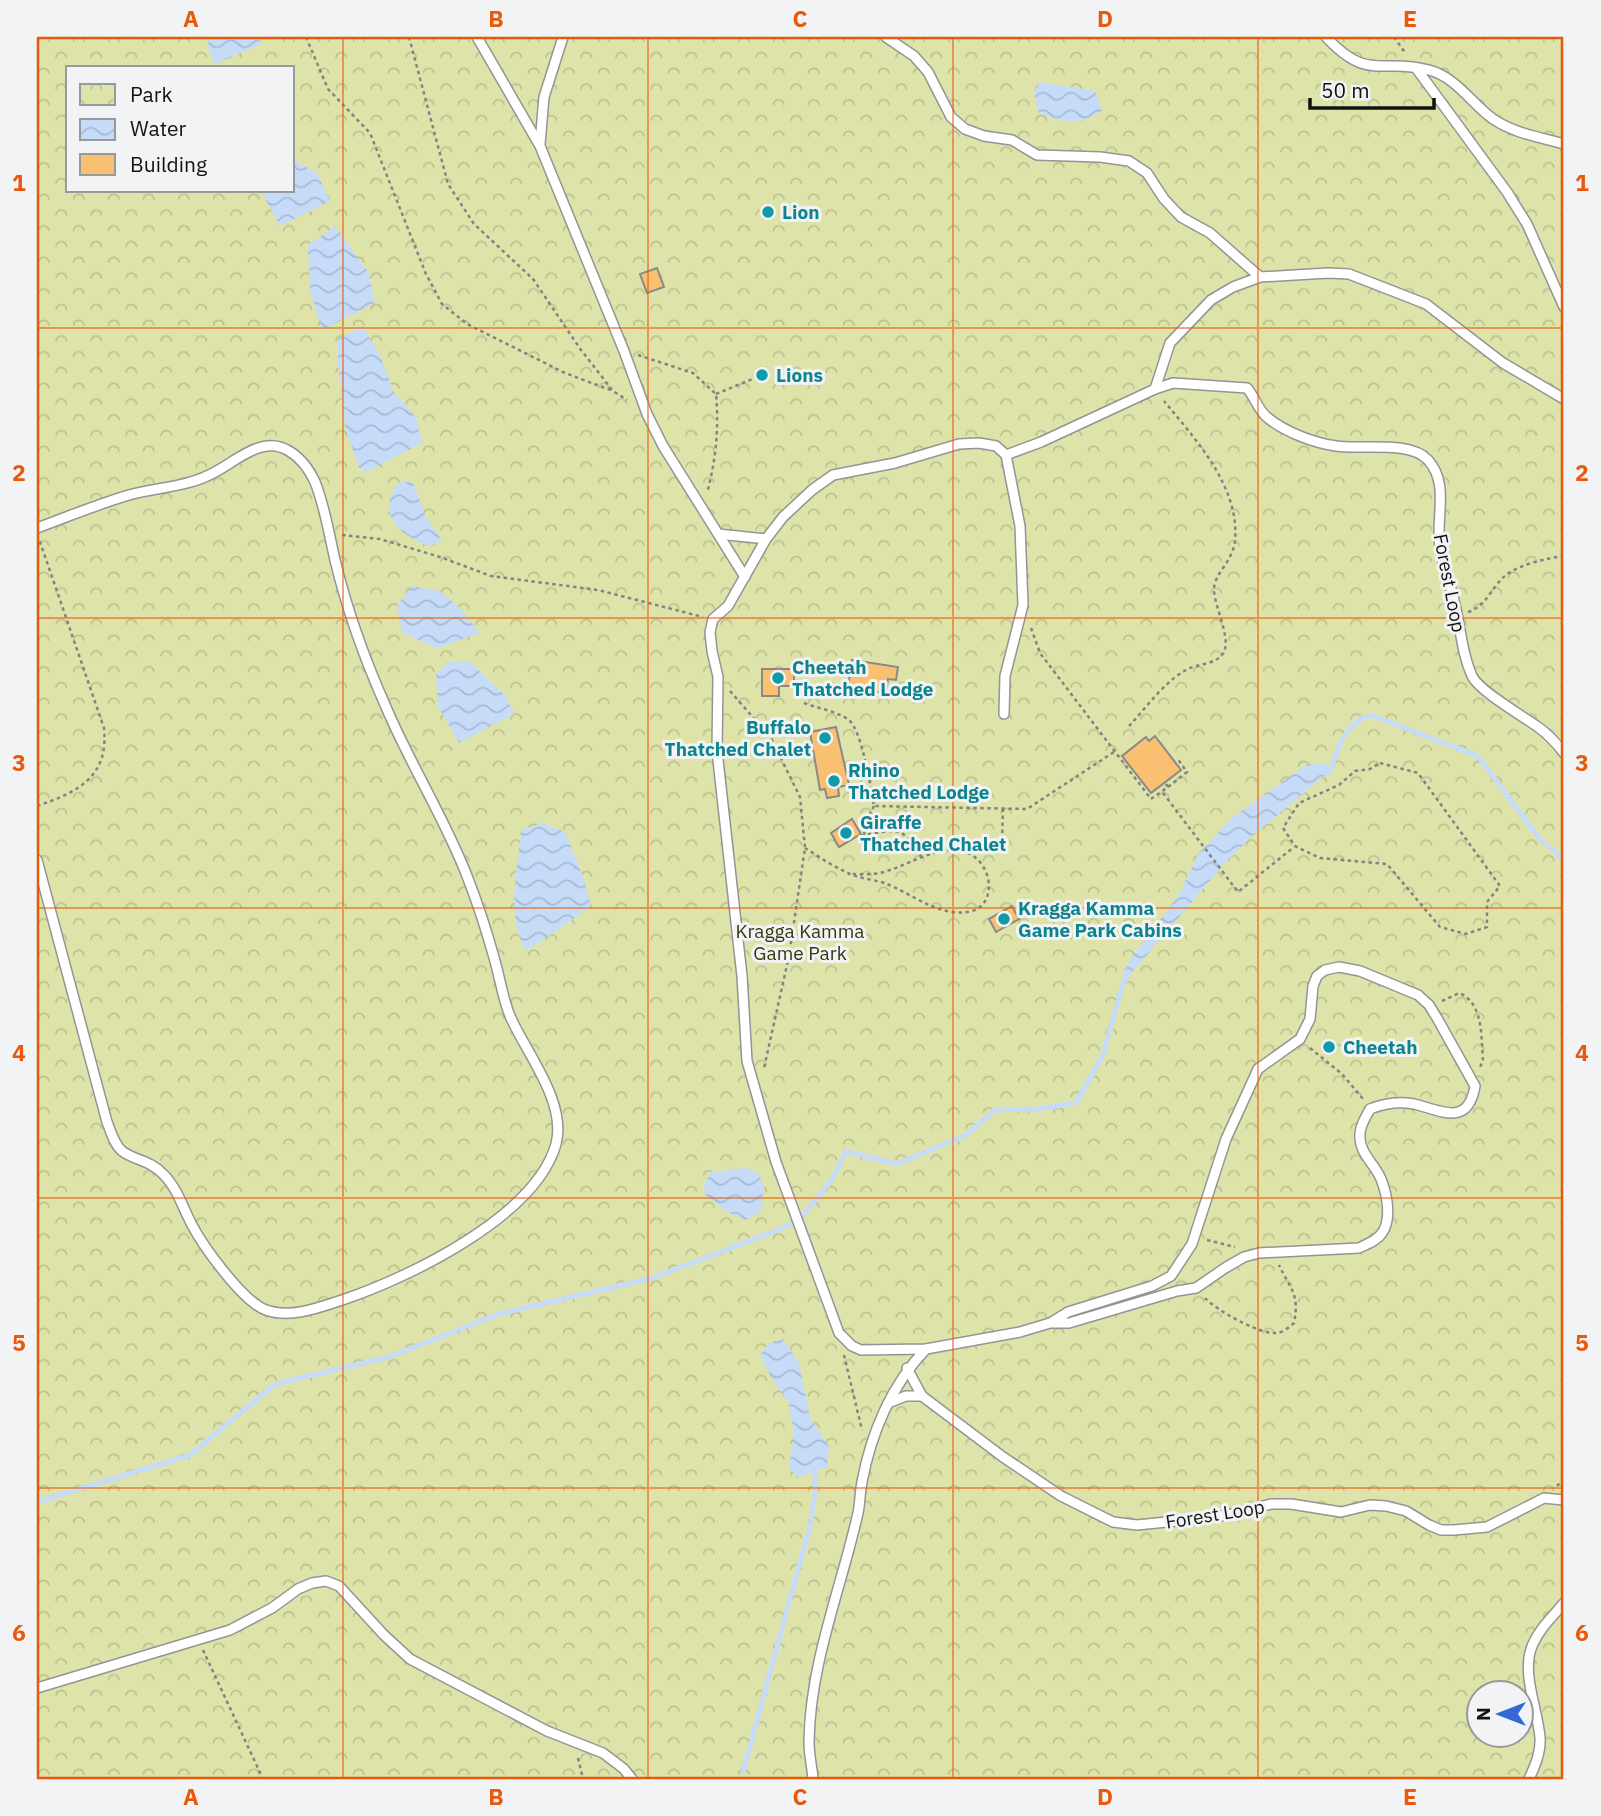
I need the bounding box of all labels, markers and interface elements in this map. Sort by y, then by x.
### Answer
text: A [183,3,199,33]
text: B [488,3,504,33]
text: C [793,3,808,33]
text: D [1097,3,1113,33]
text: E [1403,3,1417,33]
legend [66,66,294,192]
scale bar [1310,66,1435,110]
text: 50 m [1321,76,1370,104]
text: Park [130,80,173,108]
text: Water [130,114,187,142]
text: Building [130,150,207,178]
text: 1 [12,167,26,197]
text: 1 [1575,167,1589,197]
place label: Lion [782,200,820,224]
marker: Lion [760,204,776,220]
place label: Lions [776,363,823,387]
marker: Lions [754,367,770,383]
text: 2 [12,457,26,487]
text: 2 [1575,457,1589,487]
street label: Forest Loop [1429,532,1471,634]
place label: Cheetah Thatched Lodge [792,655,933,701]
marker: Cheetah Thatched Lodge [770,670,786,686]
place label: Buffalo Thatched Chalet [665,715,811,761]
marker: Buffalo Thatched Chalet [817,730,833,746]
text: 3 [12,747,26,777]
text: 3 [1575,747,1589,777]
place label: Rhino Thatched Lodge [848,758,989,804]
marker: Rhino Thatched Lodge [826,773,842,789]
place label: Giraffe Thatched Chalet [860,810,1006,856]
marker: Giraffe Thatched Chalet [838,825,854,841]
place label: Kragga Kamma Game Park Cabins [1018,896,1182,942]
marker: Kragga Kamma Game Park Cabins [996,911,1012,927]
park label: Kragga Kamma Game Park [736,919,864,965]
place label: Cheetah [1343,1035,1417,1059]
text: 4 [12,1037,26,1067]
text: 4 [1575,1037,1589,1067]
marker: Cheetah [1321,1039,1337,1055]
text: 5 [12,1327,26,1357]
text: 5 [1575,1327,1589,1357]
street label: Forest Loop [1164,1494,1266,1534]
text: 6 [12,1617,26,1647]
text: 6 [1575,1617,1589,1647]
north arrow [1464,1680,1534,1750]
text: N [1471,1707,1495,1721]
text: A [183,1781,199,1811]
text: B [488,1781,504,1811]
text: C [793,1781,808,1811]
text: D [1097,1781,1113,1811]
text: E [1403,1781,1417,1811]

